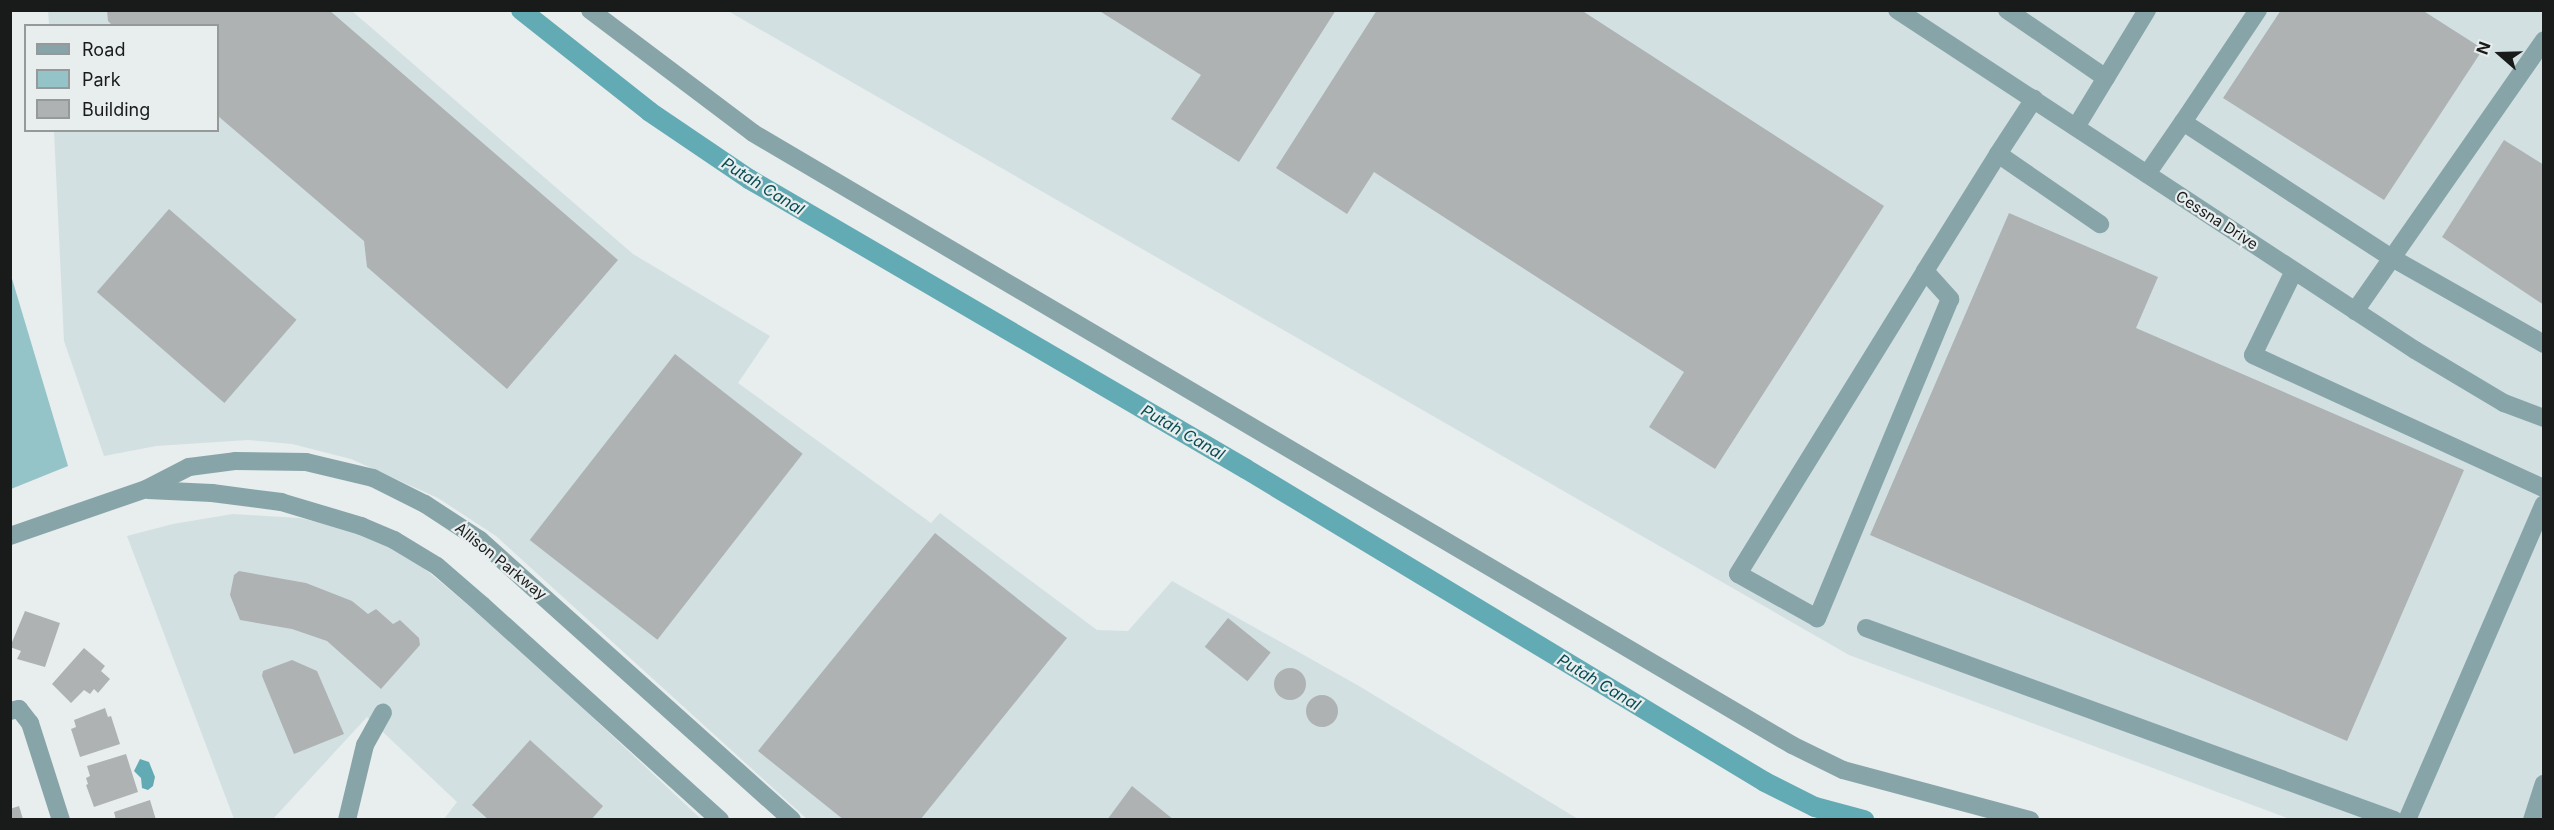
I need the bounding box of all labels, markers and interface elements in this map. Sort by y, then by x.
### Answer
legend [24,24,219,132]
north arrow [2470,24,2530,84]
text: Road [82,39,125,60]
text: N [2472,39,2495,57]
text: Park [82,69,121,90]
text: Building [82,99,150,120]
water label: Putah Canal [718,153,808,219]
street label: Cessna Drive [2173,187,2261,253]
water label: Putah Canal [1138,400,1228,464]
street label: Allison Parkway [452,519,550,603]
water label: Putah Canal [1554,650,1644,714]

